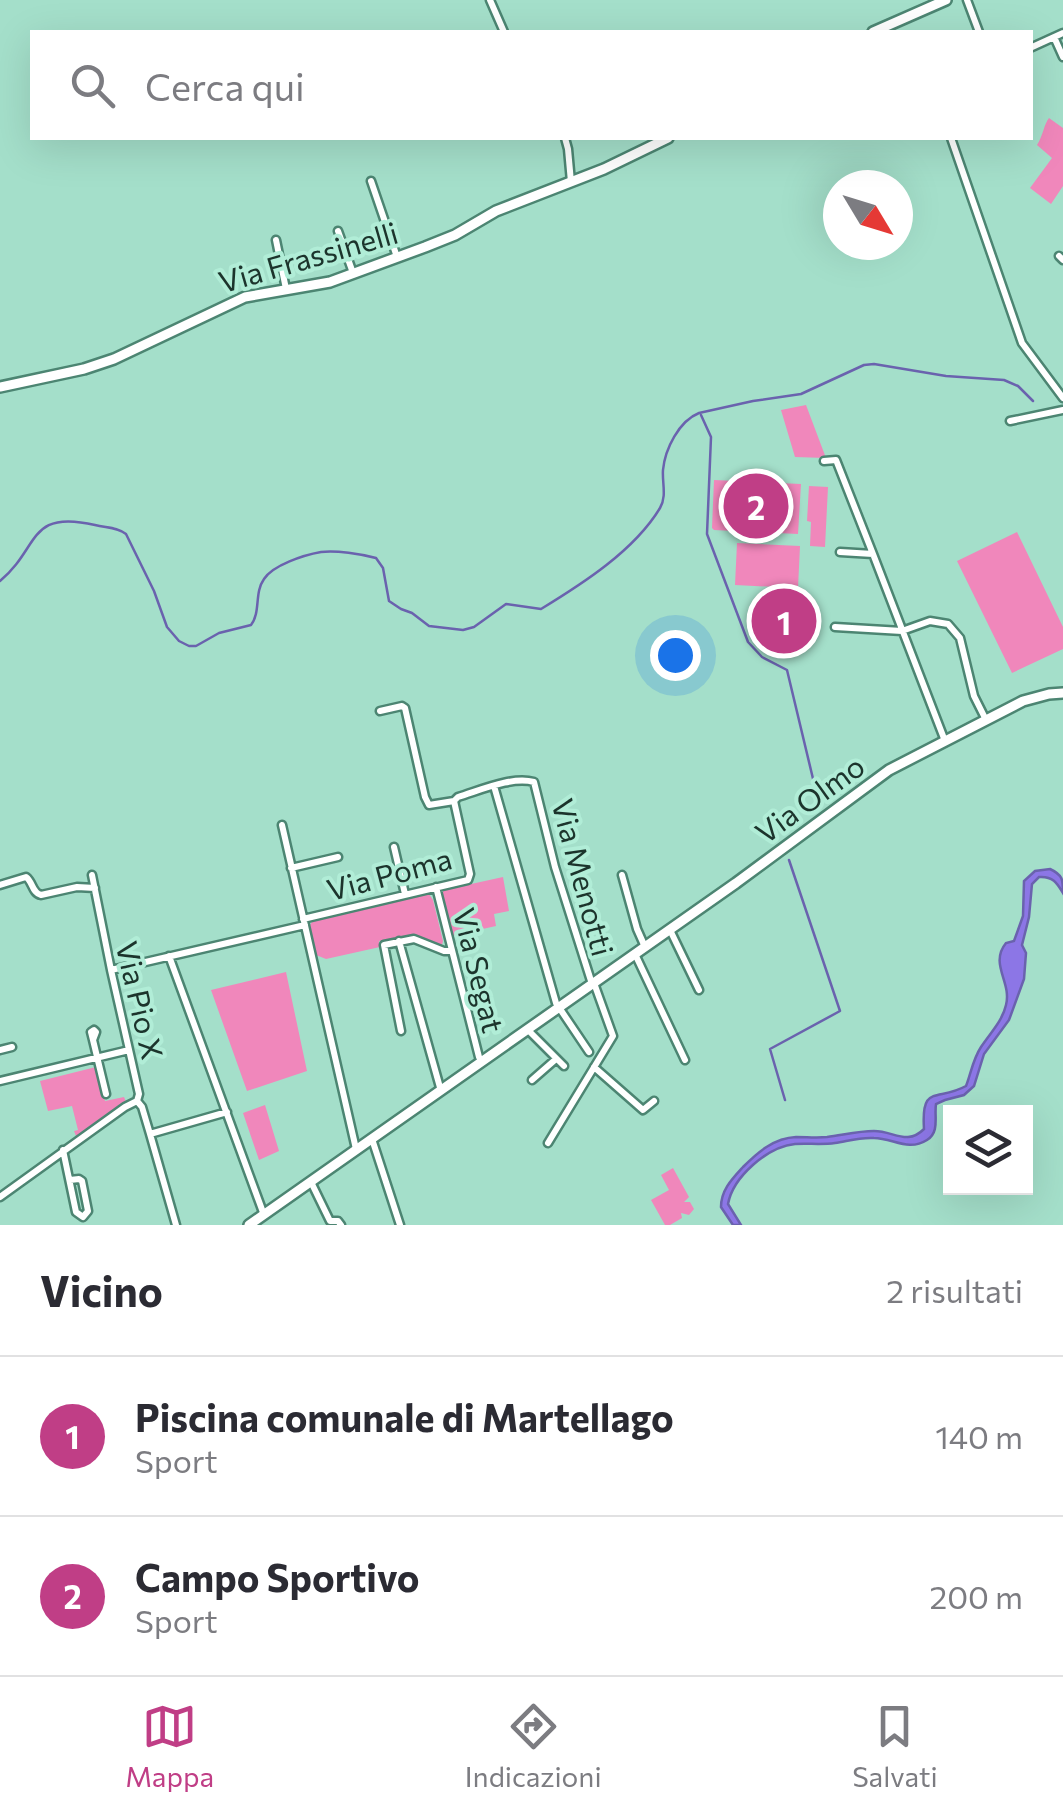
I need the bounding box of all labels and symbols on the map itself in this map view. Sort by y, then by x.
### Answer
north arrow [823,170,913,260]
street label: Via Frassinelli [214,213,402,299]
pin: 2 [724,468,788,544]
pin: 1 [752,584,816,658]
your location [650,630,701,681]
street label: Via Olmo [747,746,871,850]
street label: Via Menotti [545,794,623,960]
street label: Via Poma [322,839,456,907]
street label: Via Segat [447,904,513,1036]
street label: Via Pio X [109,937,173,1063]

